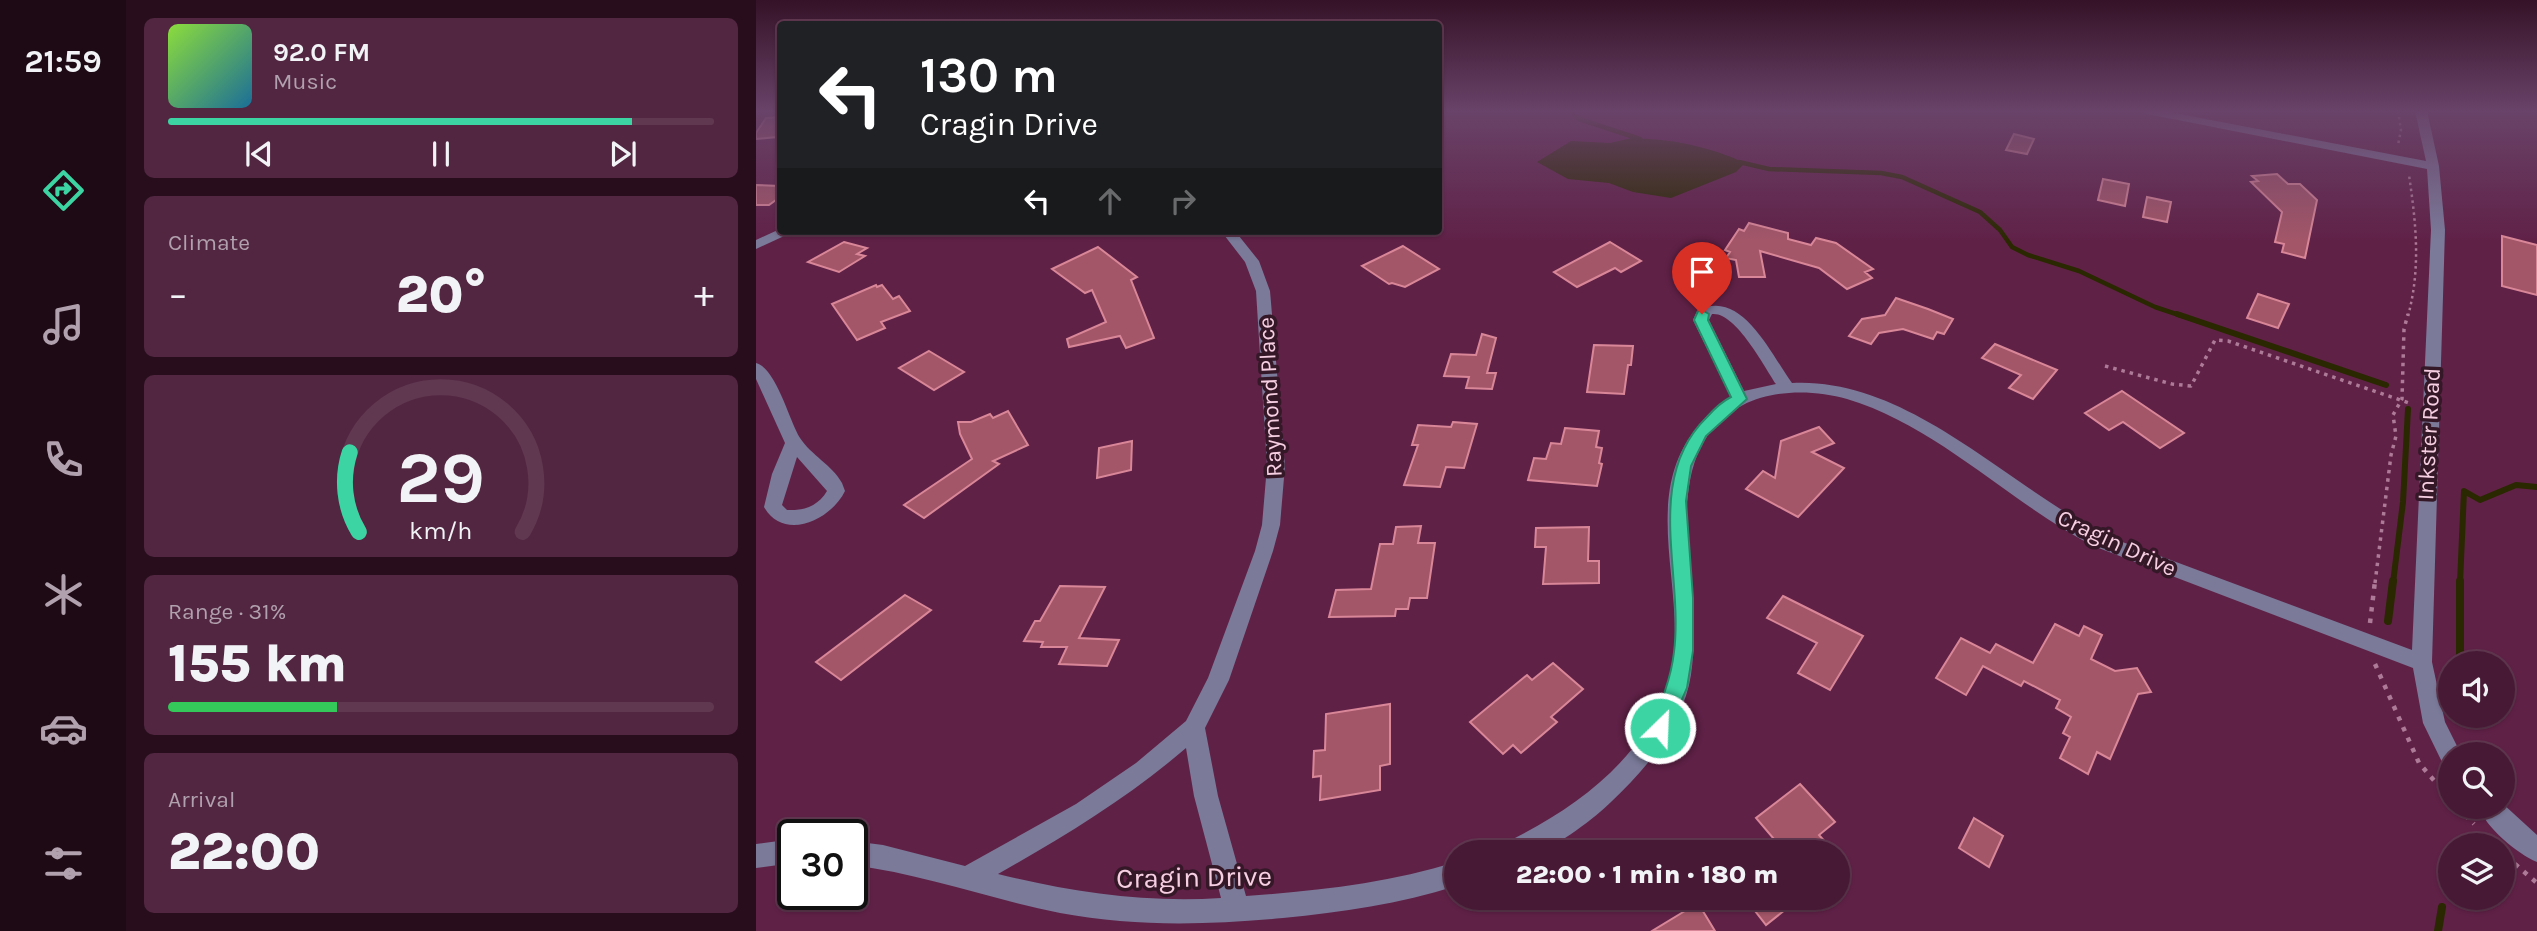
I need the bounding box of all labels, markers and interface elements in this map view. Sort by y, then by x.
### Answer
text: 92.0 FM [273,37,370,68]
text: 21:59 [24,43,102,80]
text: 130 m [920,47,1058,104]
icon: left [805,49,896,140]
text: Music [273,68,337,95]
text: Cragin Drive [920,106,1098,143]
icon: previous [240,135,278,173]
icon: pause [422,135,460,173]
icon: next [604,135,642,173]
icon: directions [39,166,88,215]
icon: left [1018,182,1056,220]
icon: ahead [1091,182,1129,220]
icon: right [1164,182,1202,220]
text: Climate [168,229,250,256]
pin [1672,242,1732,314]
icon: arrive [1683,253,1721,291]
text: 20° [396,264,486,325]
text: − [168,272,188,317]
text: + [694,272,714,317]
icon: music [39,300,88,349]
street label: Raymond Place [1252,316,1288,478]
street label: Inkster Road [2412,367,2446,501]
icon: phone [39,435,88,484]
text: 29 [397,435,485,520]
street label: Cragin Drive [2053,504,2181,582]
text: km/h [409,515,473,544]
icon: climate [39,570,88,619]
text: Range · 31% [168,598,286,625]
text: 155 km [168,633,347,694]
map controls [2438,651,2515,910]
button: sound [2438,651,2515,728]
position arrow [1623,691,1697,765]
icon: car [39,704,88,753]
button: search [2438,742,2515,819]
text: Arrival [168,786,235,813]
speed limit sign: 30 [777,819,868,910]
text: 22:00 [168,821,320,882]
button: layers [2438,833,2515,910]
icon: filters [39,839,88,888]
street label: Cragin Drive [1116,859,1272,895]
text: 22:00 · 1 min · 180 m [1516,859,1778,890]

